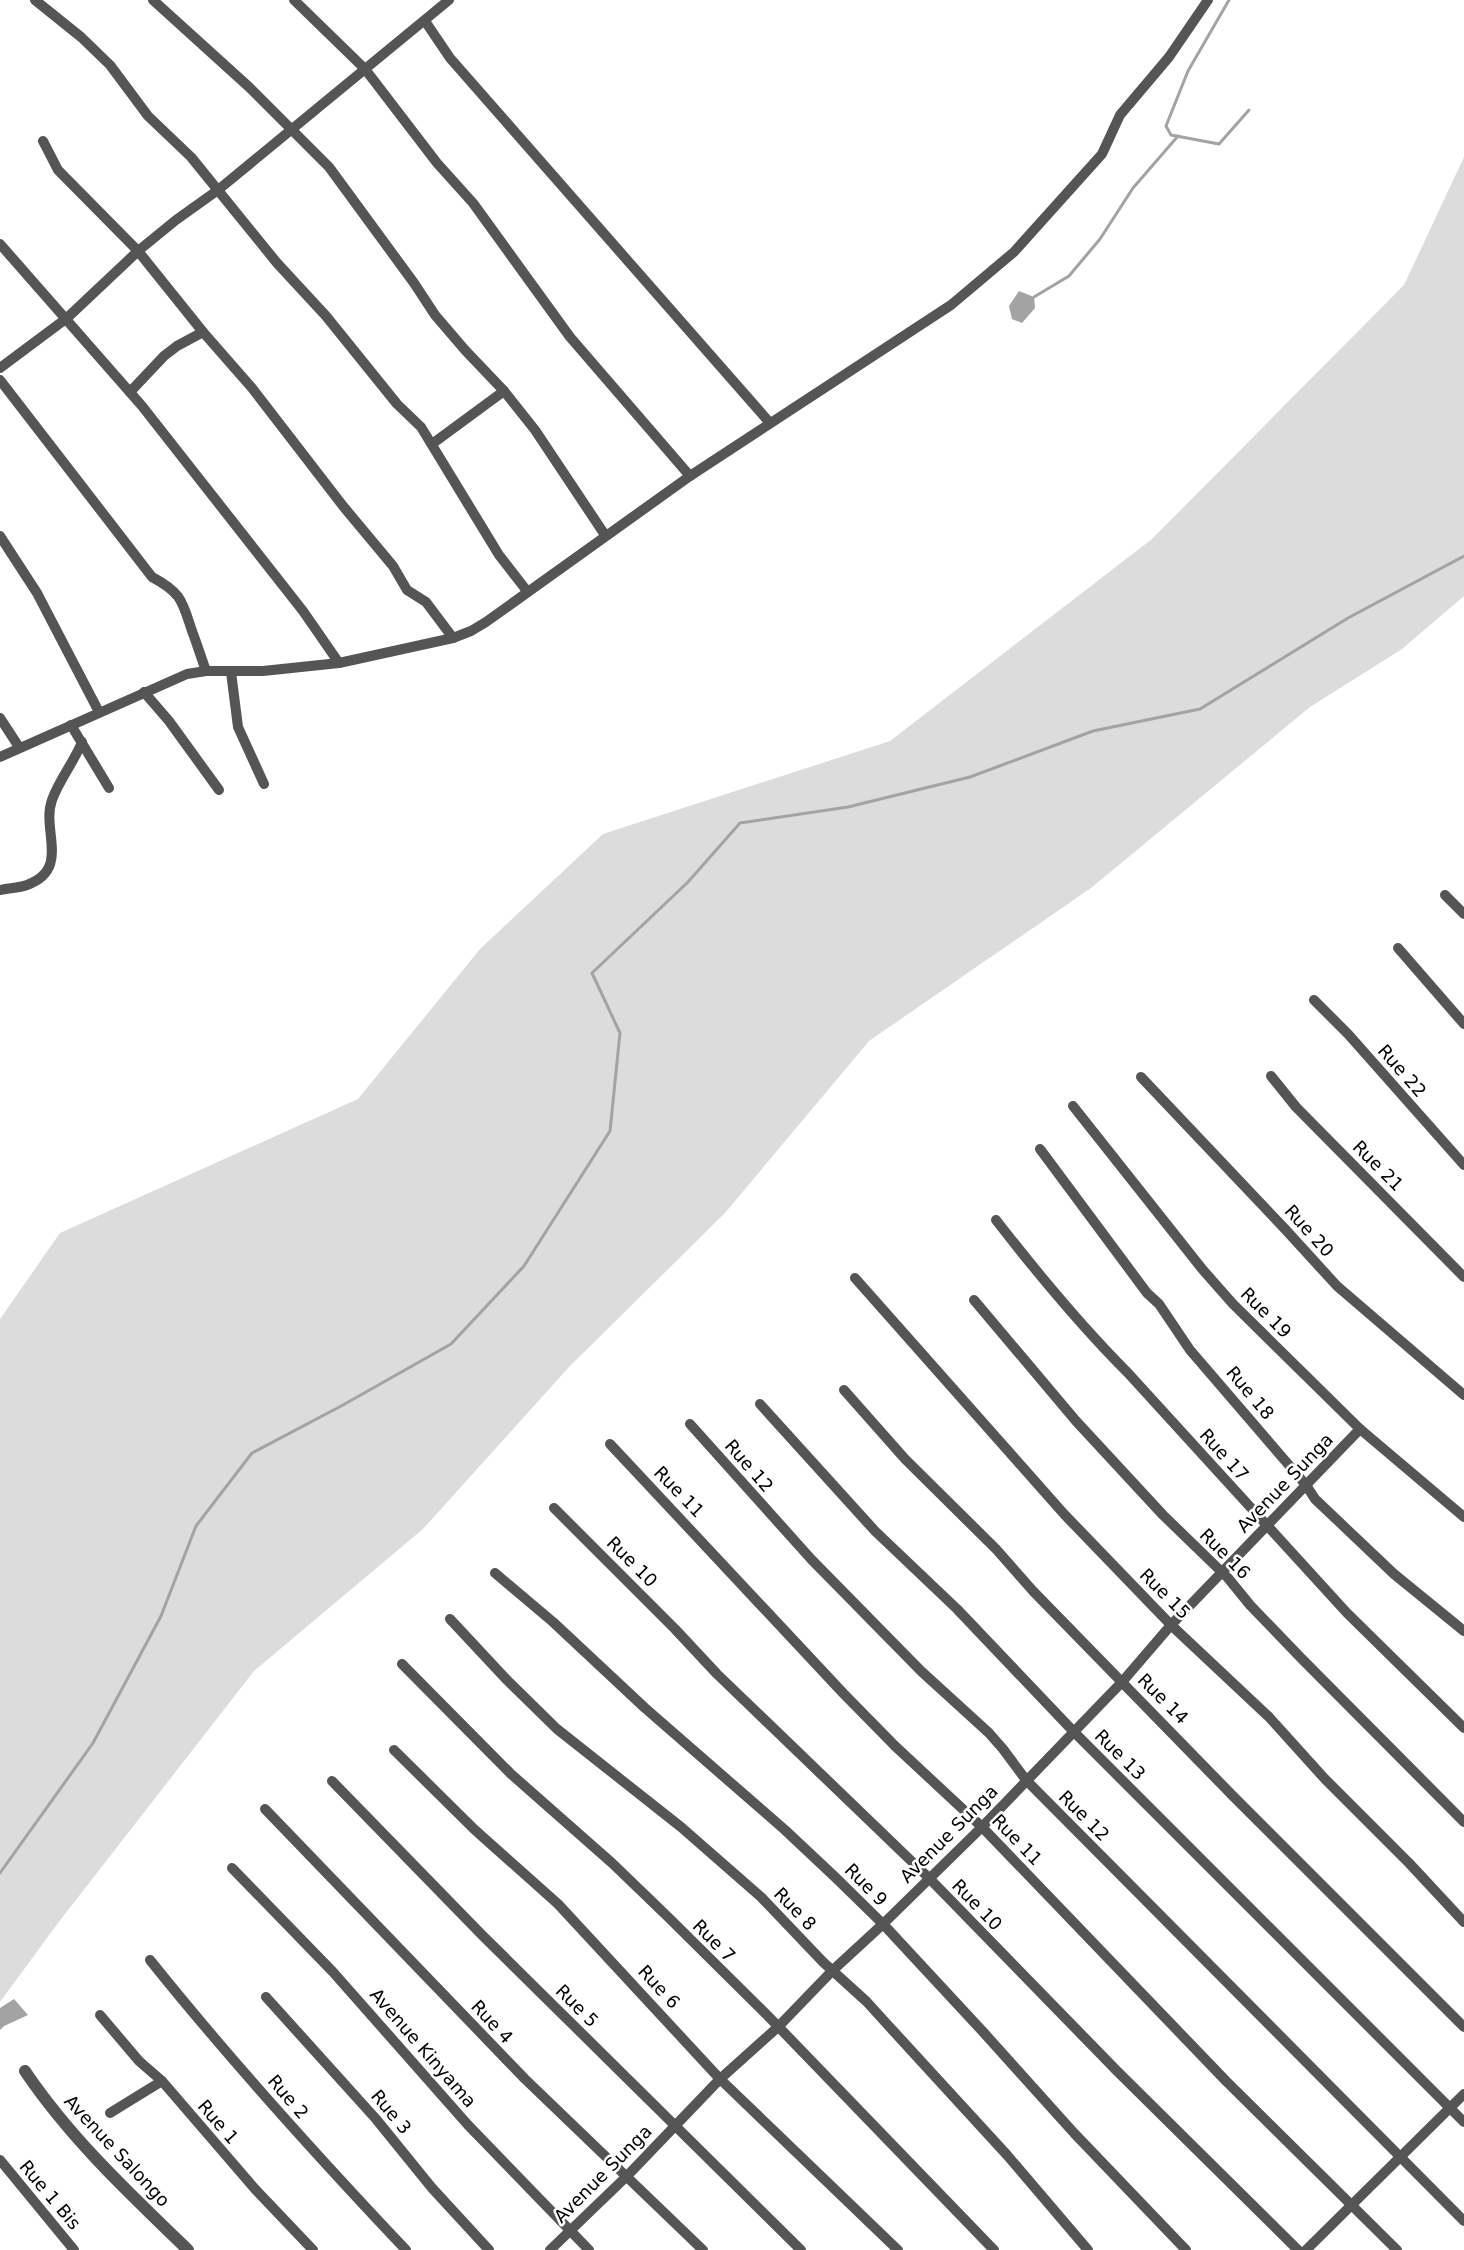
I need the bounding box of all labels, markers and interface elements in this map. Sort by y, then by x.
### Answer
street label: Rue 22 [1374,1040,1431,1101]
street label: Rue 21 [1349,1136,1408,1195]
street label: Rue 20 [1281,1200,1338,1261]
street label: Rue 19 [1237,1283,1296,1342]
street label: Rue 18 [1222,1362,1279,1423]
street label: Rue 17 [1196,1424,1253,1485]
street label: Avenue Sunga [1232,1429,1337,1536]
street label: Rue 12 [721,1435,778,1496]
street label: Rue 11 [650,1462,709,1522]
street label: Rue 16 [1196,1524,1255,1583]
street label: Rue 10 [603,1532,662,1591]
street label: Rue 15 [1136,1564,1195,1623]
street label: Rue 14 [1134,1669,1193,1728]
street label: Rue 13 [1091,1725,1150,1784]
street label: Avenue Sunga [896,1781,1002,1887]
street label: Rue 12 [1055,1786,1114,1845]
street label: Rue 11 [988,1810,1047,1870]
street label: Rue 9 [841,1859,892,1910]
street label: Rue 10 [948,1875,1007,1935]
street label: Rue 8 [770,1883,821,1934]
street label: Rue 7 [689,1915,740,1966]
street label: Rue 6 [634,1961,685,2013]
street label: Rue 5 [552,1980,603,2031]
street label: Avenue Kinyama [366,1984,481,2112]
street label: Rue 4 [467,1996,518,2048]
street label: Rue 2 [264,2070,313,2123]
street label: Rue 3 [367,2085,416,2138]
street label: Avenue Salongo [60,2091,174,2211]
street label: Rue 1 [194,2095,243,2148]
street label: Avenue Sunga [550,2121,656,2227]
street label: Rue 1 Bis [15,2156,85,2234]

